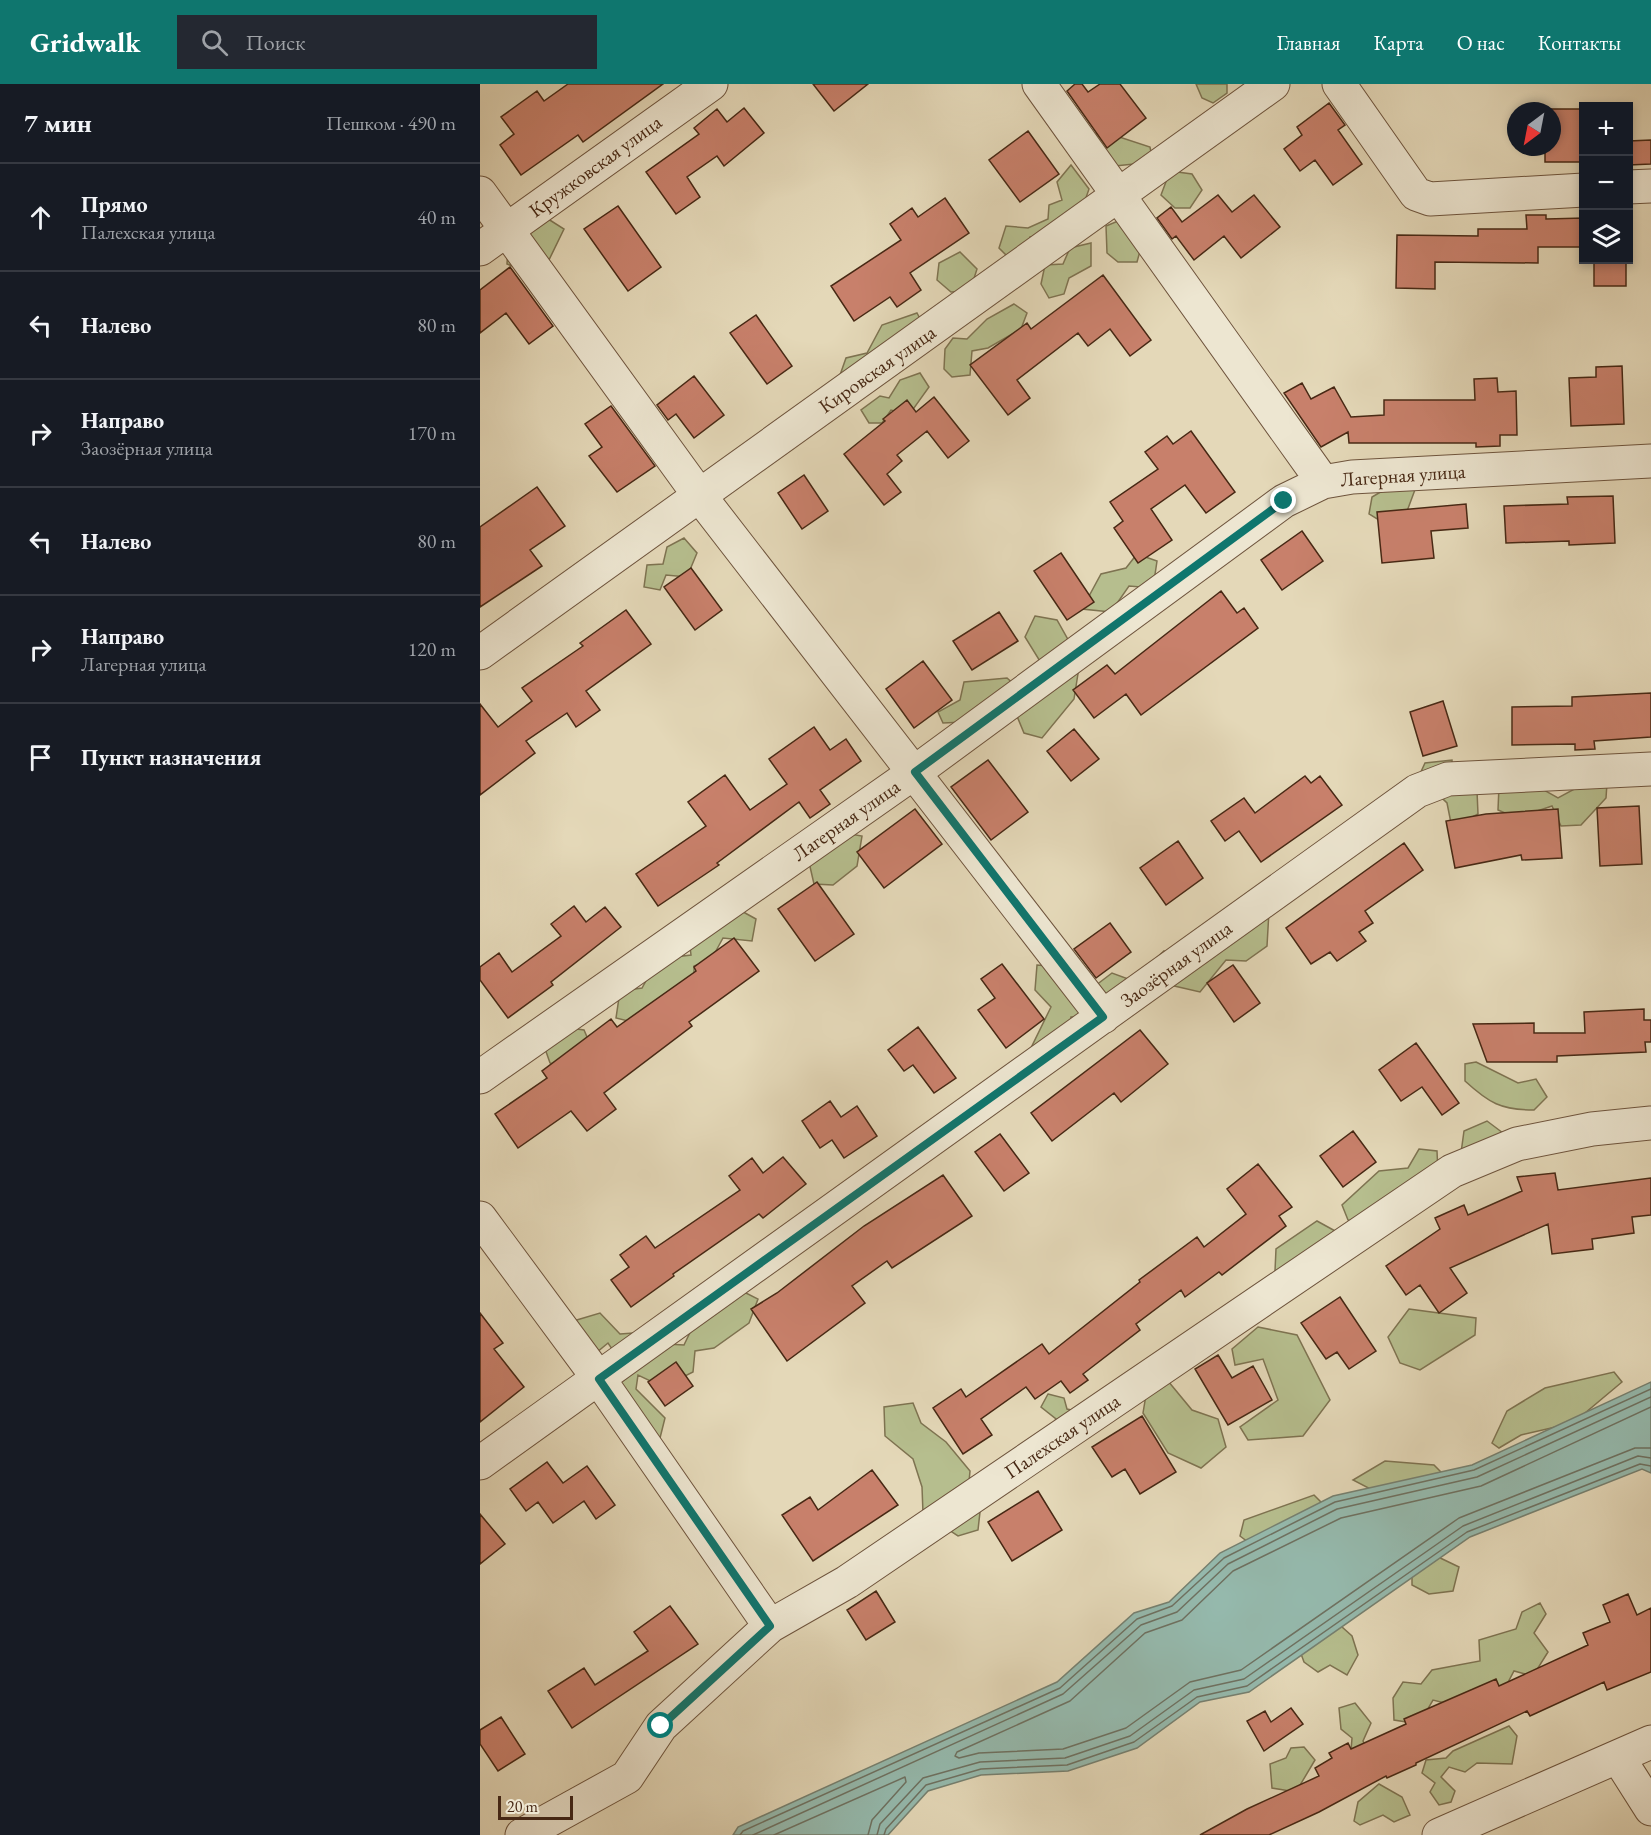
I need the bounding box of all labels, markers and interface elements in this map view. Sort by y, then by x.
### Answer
search box [177,15,597,69]
text: Gridwalk [30,24,141,60]
icon: search [198,26,231,59]
text: Поиск [246,28,305,57]
text: Главная [1276,29,1340,56]
text: Карта [1373,29,1424,56]
text: О нас [1457,29,1505,56]
text: Контакты [1538,29,1621,56]
north arrow [1507,102,1561,156]
map controls [1579,102,1633,264]
button: + [1579,102,1633,156]
text: 7 мин [24,106,92,140]
street label: Кружковская улица [523,109,667,223]
text: Пешком · 490 m [326,110,456,136]
button: − [1579,156,1633,210]
text: Прямо [81,190,148,219]
icon: ahead [24,201,57,234]
text: 40 m [417,204,456,230]
button: layers [1579,210,1633,264]
text: Палехская улица [81,219,215,245]
icon: left [24,309,57,342]
text: Налево [81,311,151,340]
text: 80 m [417,312,456,338]
street label: Кировская улица [813,319,941,419]
text: Направо [81,406,164,435]
icon: right [24,417,57,450]
text: 170 m [408,420,456,446]
text: Заозёрная улица [81,435,213,461]
street label: Лагерная улица [1339,458,1467,492]
route end [1270,487,1296,513]
icon: left [24,525,57,558]
text: Налево [81,527,151,556]
text: 80 m [417,528,456,554]
text: Направо [81,622,164,651]
icon: right [24,633,57,666]
text: 120 m [408,636,456,662]
text: Лагерная улица [81,651,207,677]
icon: arrive [24,741,57,774]
text: Пункт назначения [81,743,261,772]
street label: Лагерная улица [787,773,905,867]
street label: Заозёрная улица [1115,915,1237,1013]
street label: Палехская улица [999,1388,1125,1484]
route start [647,1712,673,1738]
scale bar [498,1793,573,1820]
text: 20 m [507,1796,538,1817]

